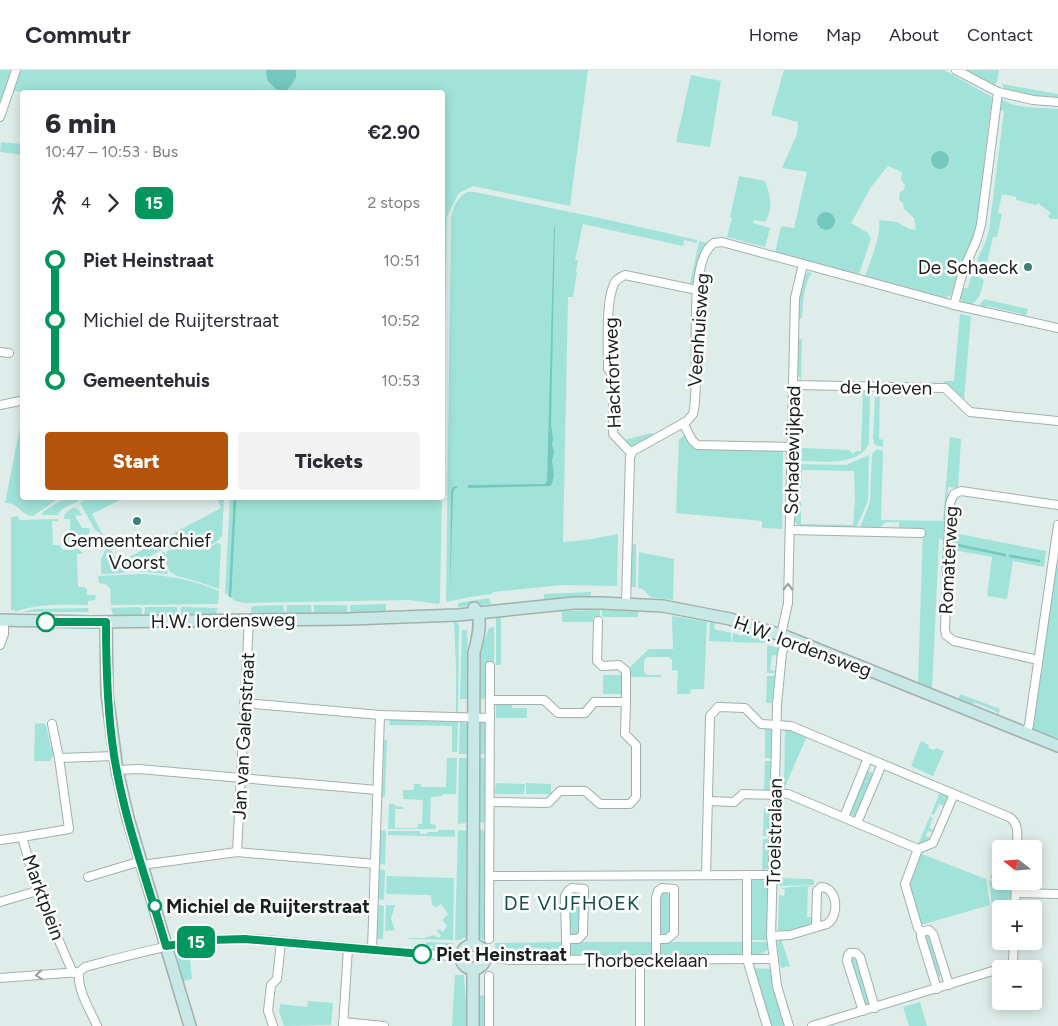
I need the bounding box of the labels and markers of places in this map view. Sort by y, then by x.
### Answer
place label: De Schaeck [918,256,1019,279]
marker: De Schaeck [1022,261,1034,273]
marker: Gemeentearchief Voorst [131,515,143,527]
place label: Gemeentearchief Voorst [63,529,211,574]
unlabelled marker [36,612,56,632]
place label: Michiel de Ruijterstraat [166,895,370,918]
marker: Michiel de Ruijterstraat [148,899,162,913]
place label: Piet Heinstraat [436,943,568,966]
marker: Piet Heinstraat [412,944,432,964]

